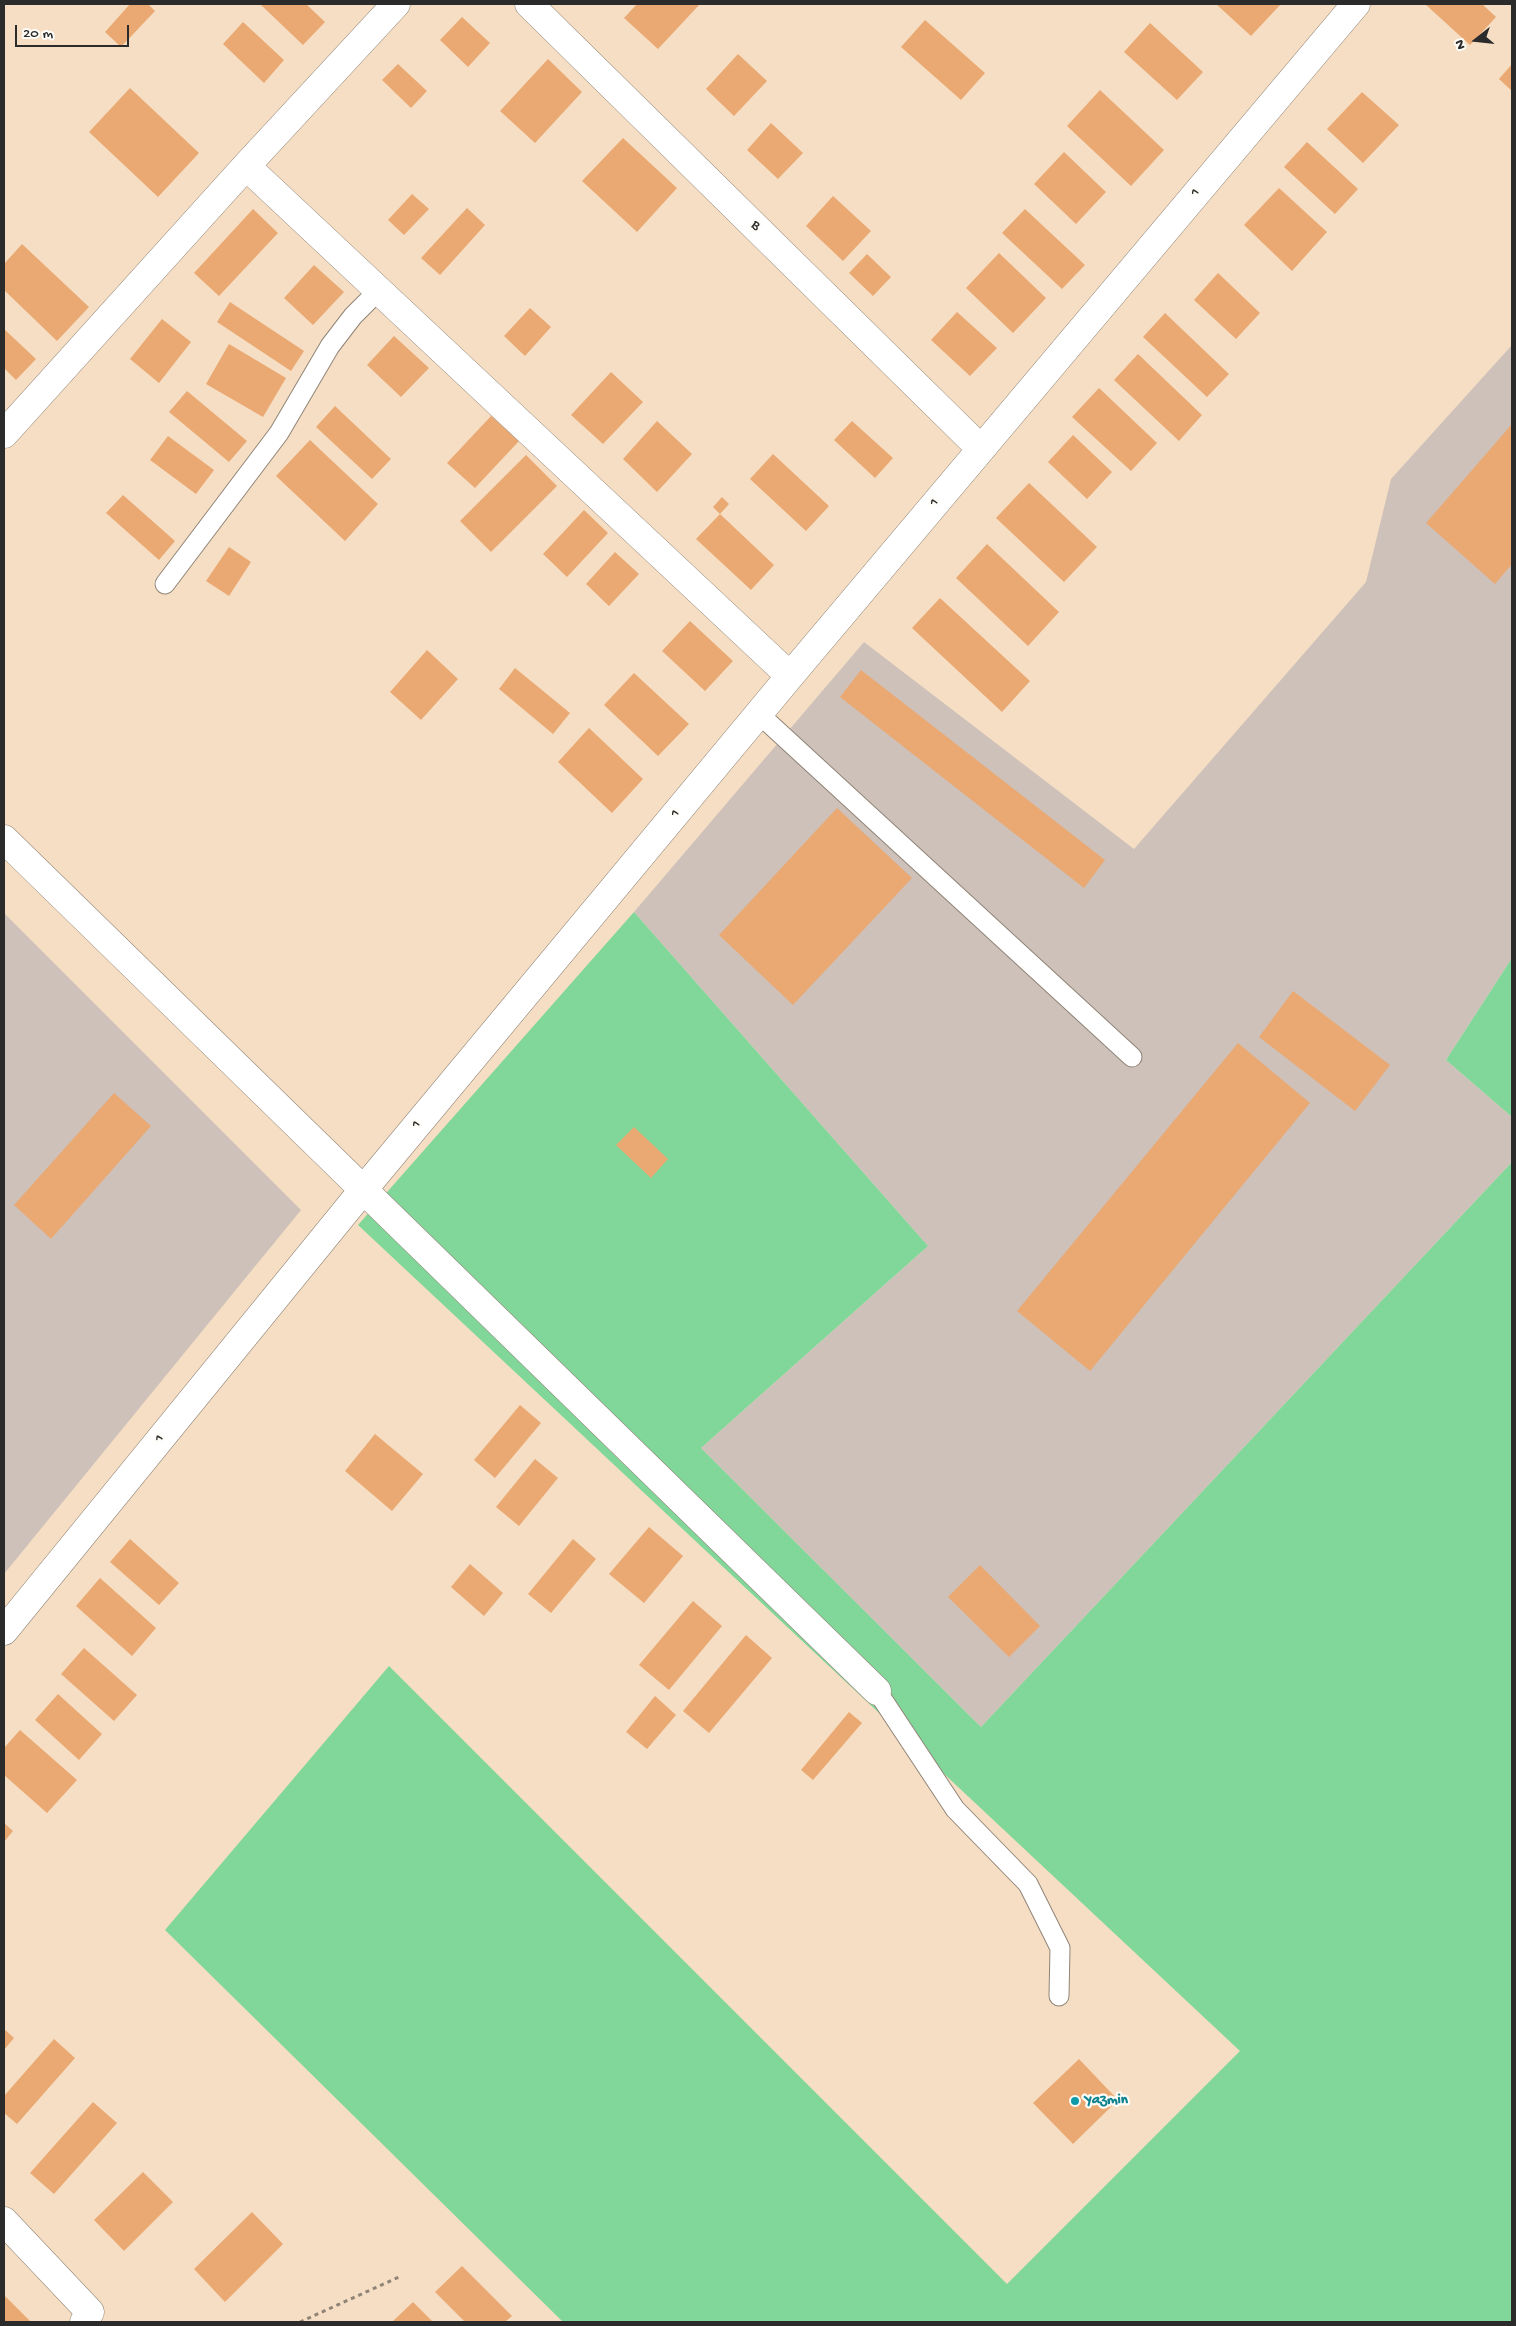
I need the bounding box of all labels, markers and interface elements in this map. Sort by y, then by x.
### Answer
scale bar [18,15,131,47]
north arrow [1451,15,1501,65]
text: 20 m [23,25,53,43]
text: N [1452,38,1471,51]
street label: 1 [1187,185,1205,201]
street label: B [746,217,764,235]
street label: 1 [926,495,944,511]
street label: 1 [667,806,685,822]
street label: 1 [408,1117,426,1133]
street label: 1 [151,1431,169,1447]
place label: Yazmin [1085,2092,1128,2110]
marker: Yazmin [1069,2095,1081,2107]

